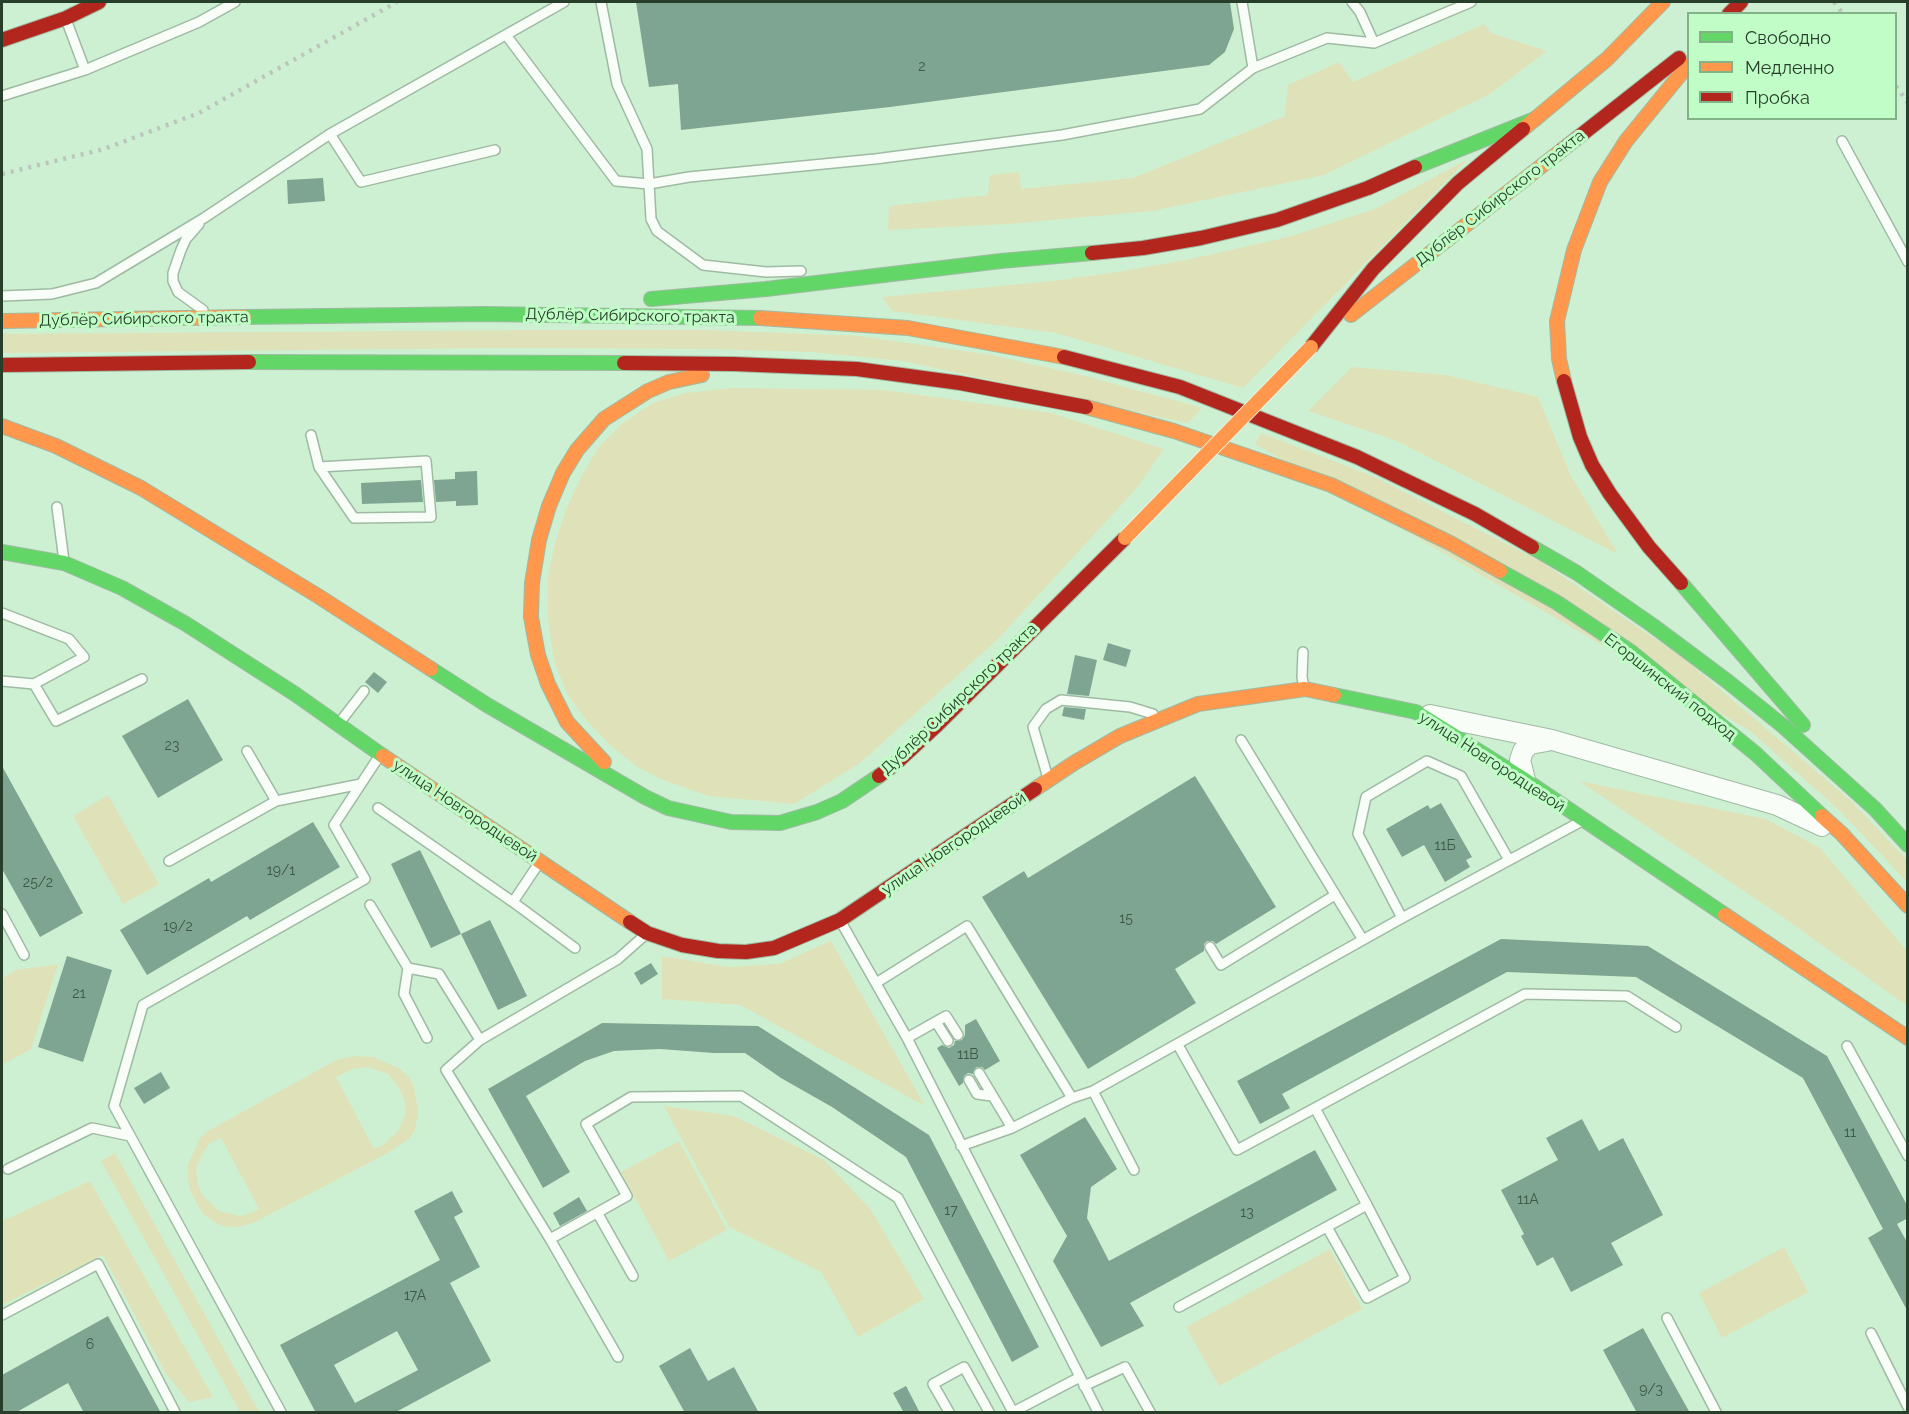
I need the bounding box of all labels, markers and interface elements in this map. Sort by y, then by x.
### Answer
legend [1687,12,1897,120]
text: Свободно [1745,27,1831,48]
text: Медленно [1745,57,1834,78]
house number: 2 [918,59,926,75]
text: Пробка [1745,87,1810,108]
street label: Дублёр Сибирского тракта [1412,126,1588,270]
street label: Дублёр Сибирского тракта [525,305,735,327]
street label: Дублёр Сибирского тракта [39,308,249,330]
street label: Дублёр Сибирского тракта [877,619,1041,779]
street label: Егоршинский подход [1600,630,1740,744]
street label: улица Новгородцевой [1415,708,1569,816]
house number: 23 [165,738,179,754]
street label: улица Новгородцевой [389,756,541,866]
street label: улица Новгородцевой [878,789,1030,899]
house number: 11Б [1434,838,1456,854]
house number: 19/1 [267,863,295,879]
house number: 25/2 [23,875,53,891]
house number: 15 [1119,911,1133,927]
house number: 19/2 [163,919,193,935]
house number: 21 [72,986,86,1002]
house number: 11В [957,1047,979,1063]
house number: 11 [1844,1125,1856,1141]
house number: 11А [1517,1192,1539,1208]
house number: 17 [944,1203,958,1219]
house number: 13 [1240,1205,1254,1221]
house number: 17А [404,1288,426,1304]
house number: 6 [86,1337,94,1353]
house number: 9/3 [1639,1382,1663,1398]

